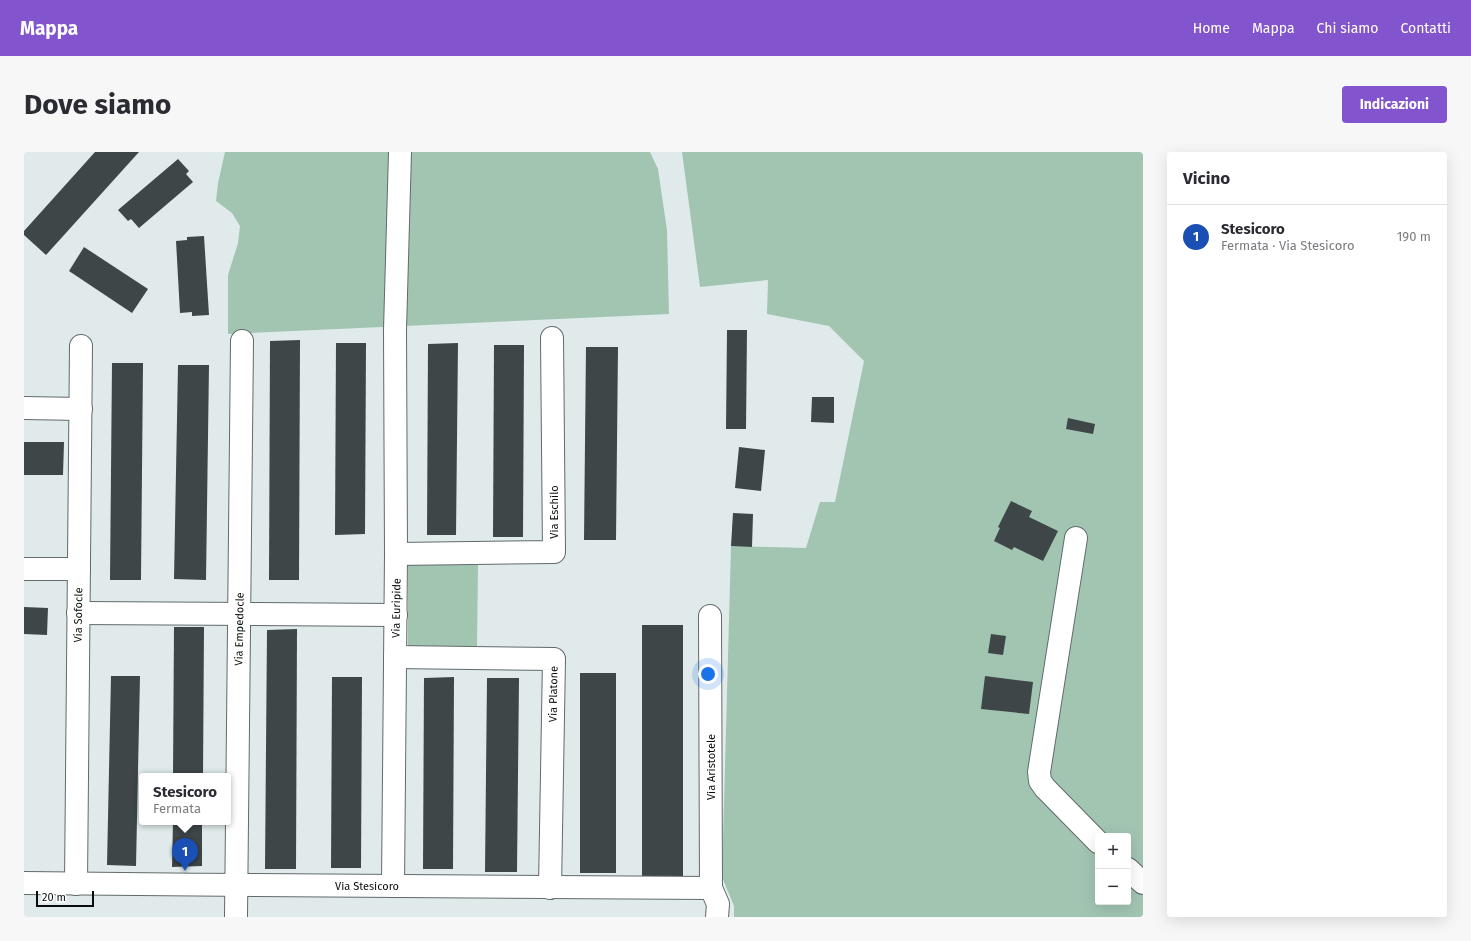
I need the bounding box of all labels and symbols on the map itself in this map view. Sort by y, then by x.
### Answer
street label: Via Eschilo [548,485,561,539]
street label: Via Euripide [389,578,404,638]
street label: Via Sofocle [72,587,85,643]
street label: Via Empedocle [232,592,247,666]
your location [698,664,718,684]
street label: Via Platone [547,666,560,722]
street label: Via Aristotele [705,734,718,800]
pin: 1 [172,838,198,871]
street label: Via Stesicoro [335,880,399,893]
scale bar [36,889,94,908]

